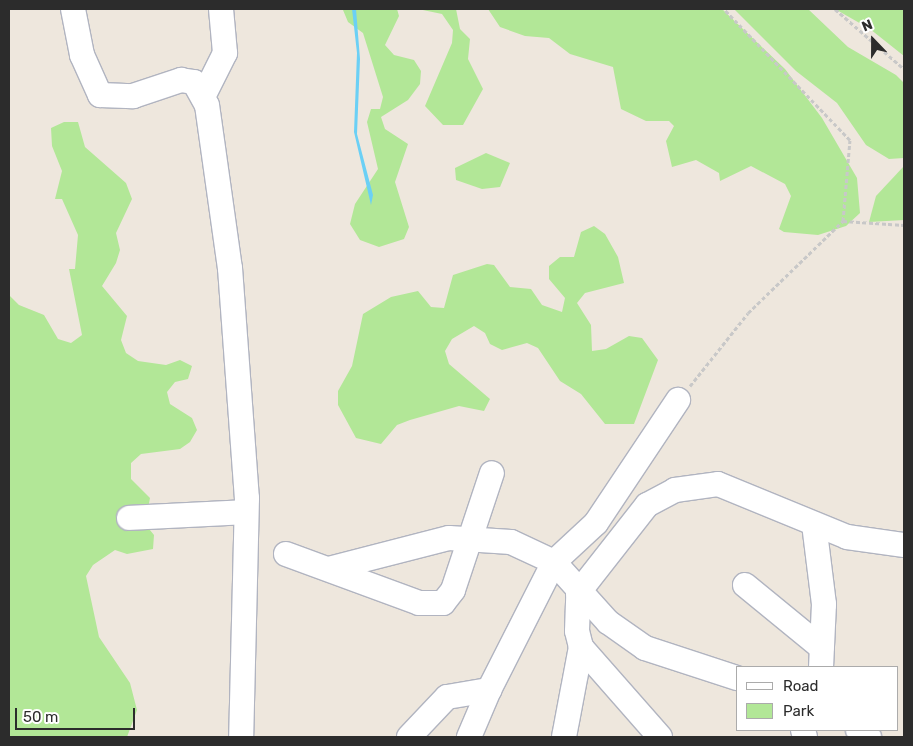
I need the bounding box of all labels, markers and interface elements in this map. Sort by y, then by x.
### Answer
north arrow [848,15,898,65]
text: N [859,16,875,35]
legend [736,666,898,731]
text: Road [783,677,819,695]
scale bar [18,698,138,730]
text: Park [783,702,814,720]
text: 50 m [23,708,58,726]

